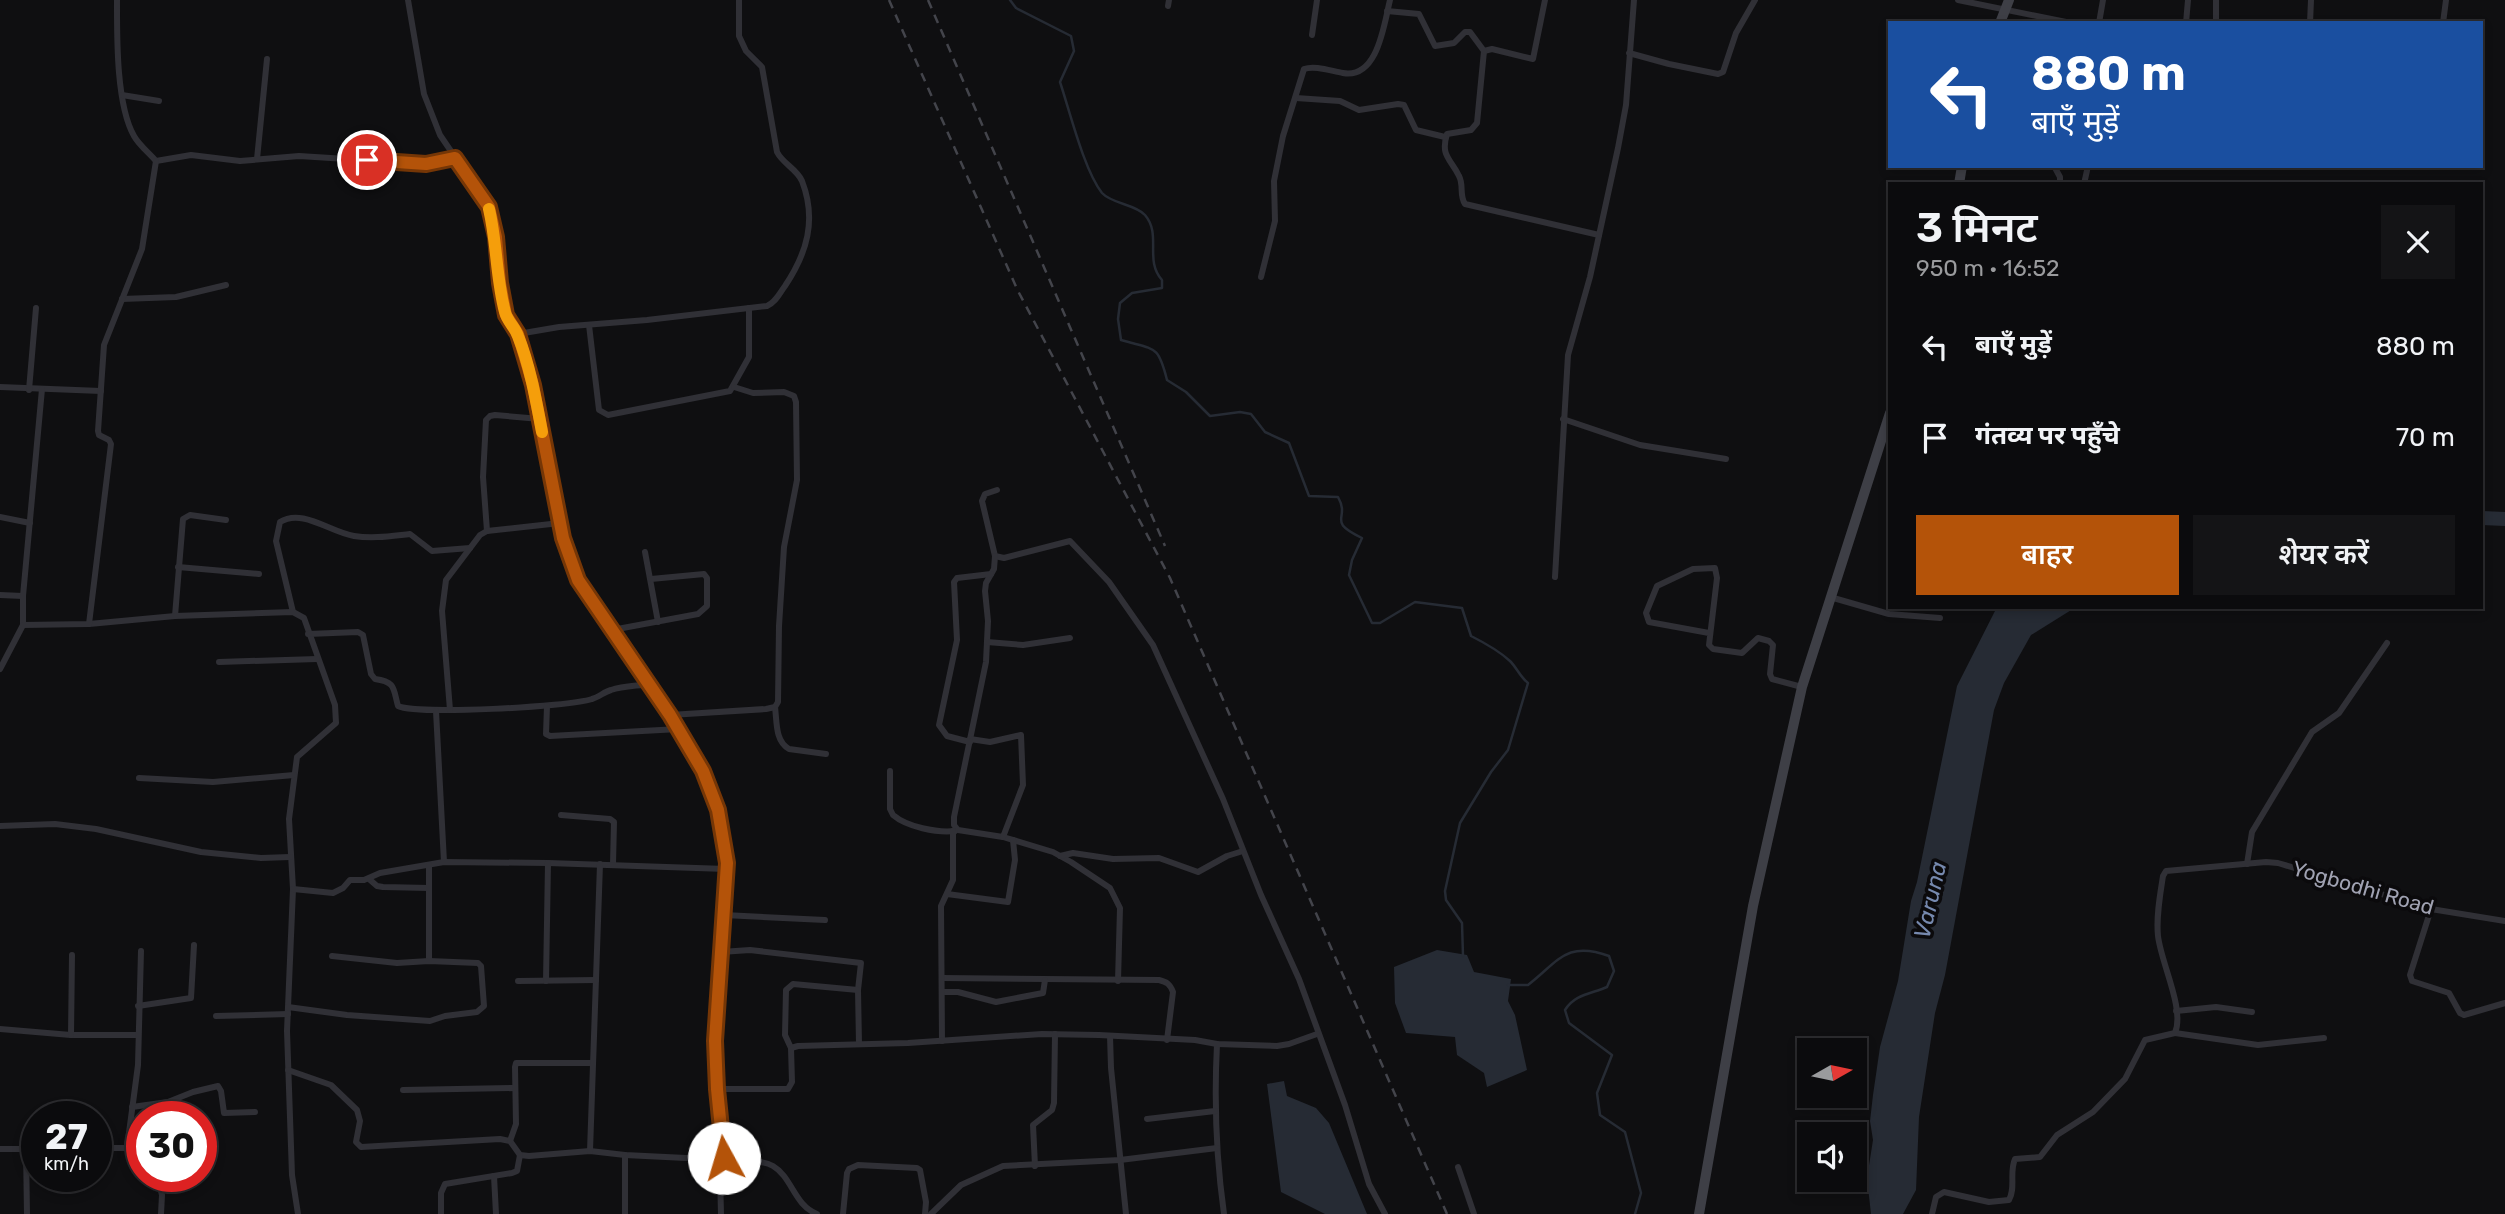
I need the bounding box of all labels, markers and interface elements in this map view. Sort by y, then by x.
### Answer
text: 880 m [2031,44,2186,102]
icon: left [1916,49,2007,140]
text: बाएँ मुड़ें [2031,103,2119,141]
pin [337,130,397,190]
icon: arrive [348,141,386,179]
text: 3 मिनट [1916,203,2038,253]
button: close [2381,205,2455,279]
text: 950 m · 16:52 [1916,254,2060,282]
icon: left [1916,328,1954,366]
text: बाएँ मुड़ें [1975,329,2052,360]
text: 880 m [2376,331,2455,362]
icon: arrive [1916,419,1954,457]
text: गंतव्य पर पहुँचे [1975,420,2120,451]
text: 70 m [2396,422,2455,453]
button: बाहर [1916,515,2179,595]
button: शेयर करें [2193,515,2455,595]
street label: Yogbodhi Road [2289,855,2437,920]
water label: Varuna [1908,859,1952,941]
north arrow [1797,1038,1867,1108]
map controls [1797,1038,1867,1192]
speed limit sign: 30 [126,1101,217,1192]
text: 27 [45,1116,88,1158]
position arrow [687,1121,761,1195]
button: sound [1797,1122,1867,1192]
text: km/h [44,1153,89,1175]

